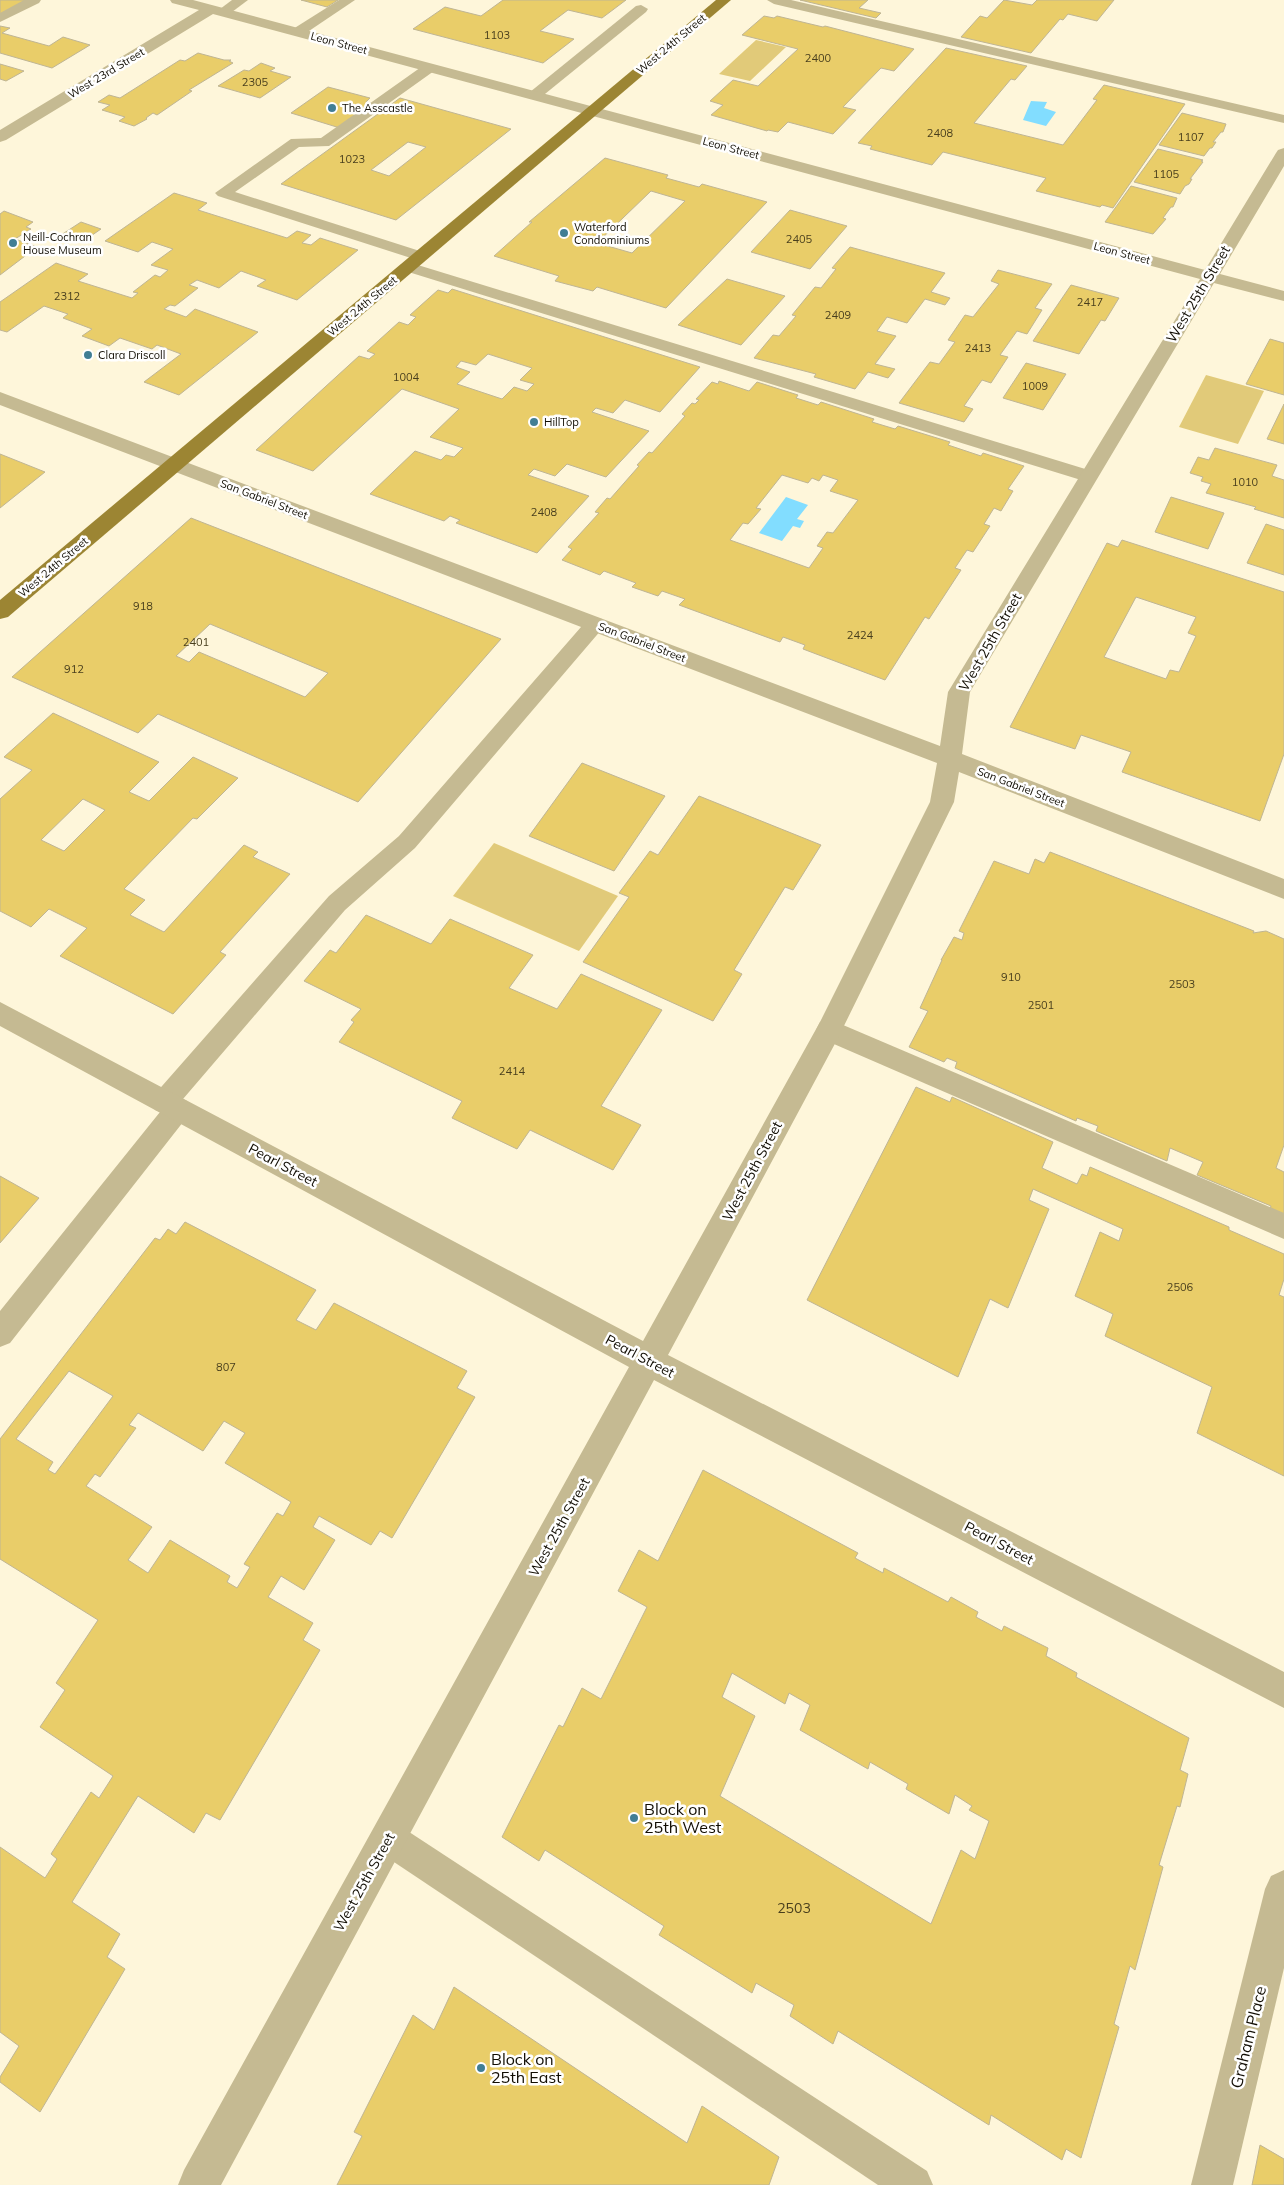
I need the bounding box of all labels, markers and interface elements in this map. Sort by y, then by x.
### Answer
street label: West 24th Street [633,11,709,77]
house number: 1103 [484,28,510,42]
street label: Leon Street [309,29,369,57]
street label: West 23rd Street [65,45,147,101]
house number: 2400 [805,51,832,65]
house number: 2305 [242,75,269,89]
place label: The Asscastle [342,101,413,115]
marker: The Asscastle [326,102,338,114]
house number: 2408 [927,126,954,140]
house number: 1107 [1178,130,1204,144]
street label: Leon Street [701,134,761,162]
house number: 1023 [339,152,365,166]
house number: 1105 [1153,167,1180,181]
place label: Waterford Condominiums [574,220,650,247]
marker: Waterford Condominiums [558,227,570,239]
place label: Neill-Cochran House Museum [23,230,102,257]
house number: 2405 [786,232,813,246]
marker: Neill-Cochran House Museum [7,237,19,249]
street label: Leon Street [1092,239,1152,267]
street label: West 25th Street [1162,242,1234,346]
street label: West 24th Street [324,273,400,339]
house number: 2312 [54,289,81,303]
house number: 2417 [1077,295,1103,309]
house number: 2409 [825,308,851,322]
house number: 2413 [965,341,991,355]
place label: Clara Driscoll [98,348,165,362]
marker: Clara Driscoll [82,349,94,361]
house number: 1004 [393,370,420,384]
house number: 1009 [1022,379,1048,393]
place label: HillTop [544,415,579,429]
marker: HillTop [528,416,540,428]
house number: 1010 [1232,475,1259,489]
street label: San Gabriel Street [218,476,310,522]
house number: 2408 [531,505,558,519]
street label: West 24th Street [15,534,91,600]
street label: West 25th Street [955,590,1025,694]
house number: 918 [133,599,153,613]
street label: San Gabriel Street [596,619,688,665]
house number: 2424 [847,628,874,642]
house number: 2401 [183,635,209,649]
house number: 912 [64,662,84,676]
street label: San Gabriel Street [975,764,1067,810]
house number: 910 [1001,970,1021,984]
house number: 2503 [1169,977,1195,991]
house number: 2501 [1028,998,1054,1012]
house number: 2414 [499,1064,526,1078]
street label: West 25th Street [718,1118,786,1224]
street label: Pearl Street [245,1139,321,1191]
house number: 2506 [1167,1280,1194,1294]
street label: Pearl Street [602,1330,678,1382]
house number: 807 [216,1360,236,1374]
street label: West 25th Street [524,1474,594,1579]
street label: Pearl Street [961,1517,1037,1569]
place label: Block on 25th West [644,1799,722,1837]
marker: Block on 25th West [628,1812,640,1824]
street label: West 25th Street [329,1829,399,1934]
house number: 2503 [777,1899,811,1917]
street label: Graham Place [1226,1984,1270,2090]
place label: Block on 25th East [491,2049,562,2087]
marker: Block on 25th East [475,2062,487,2074]

